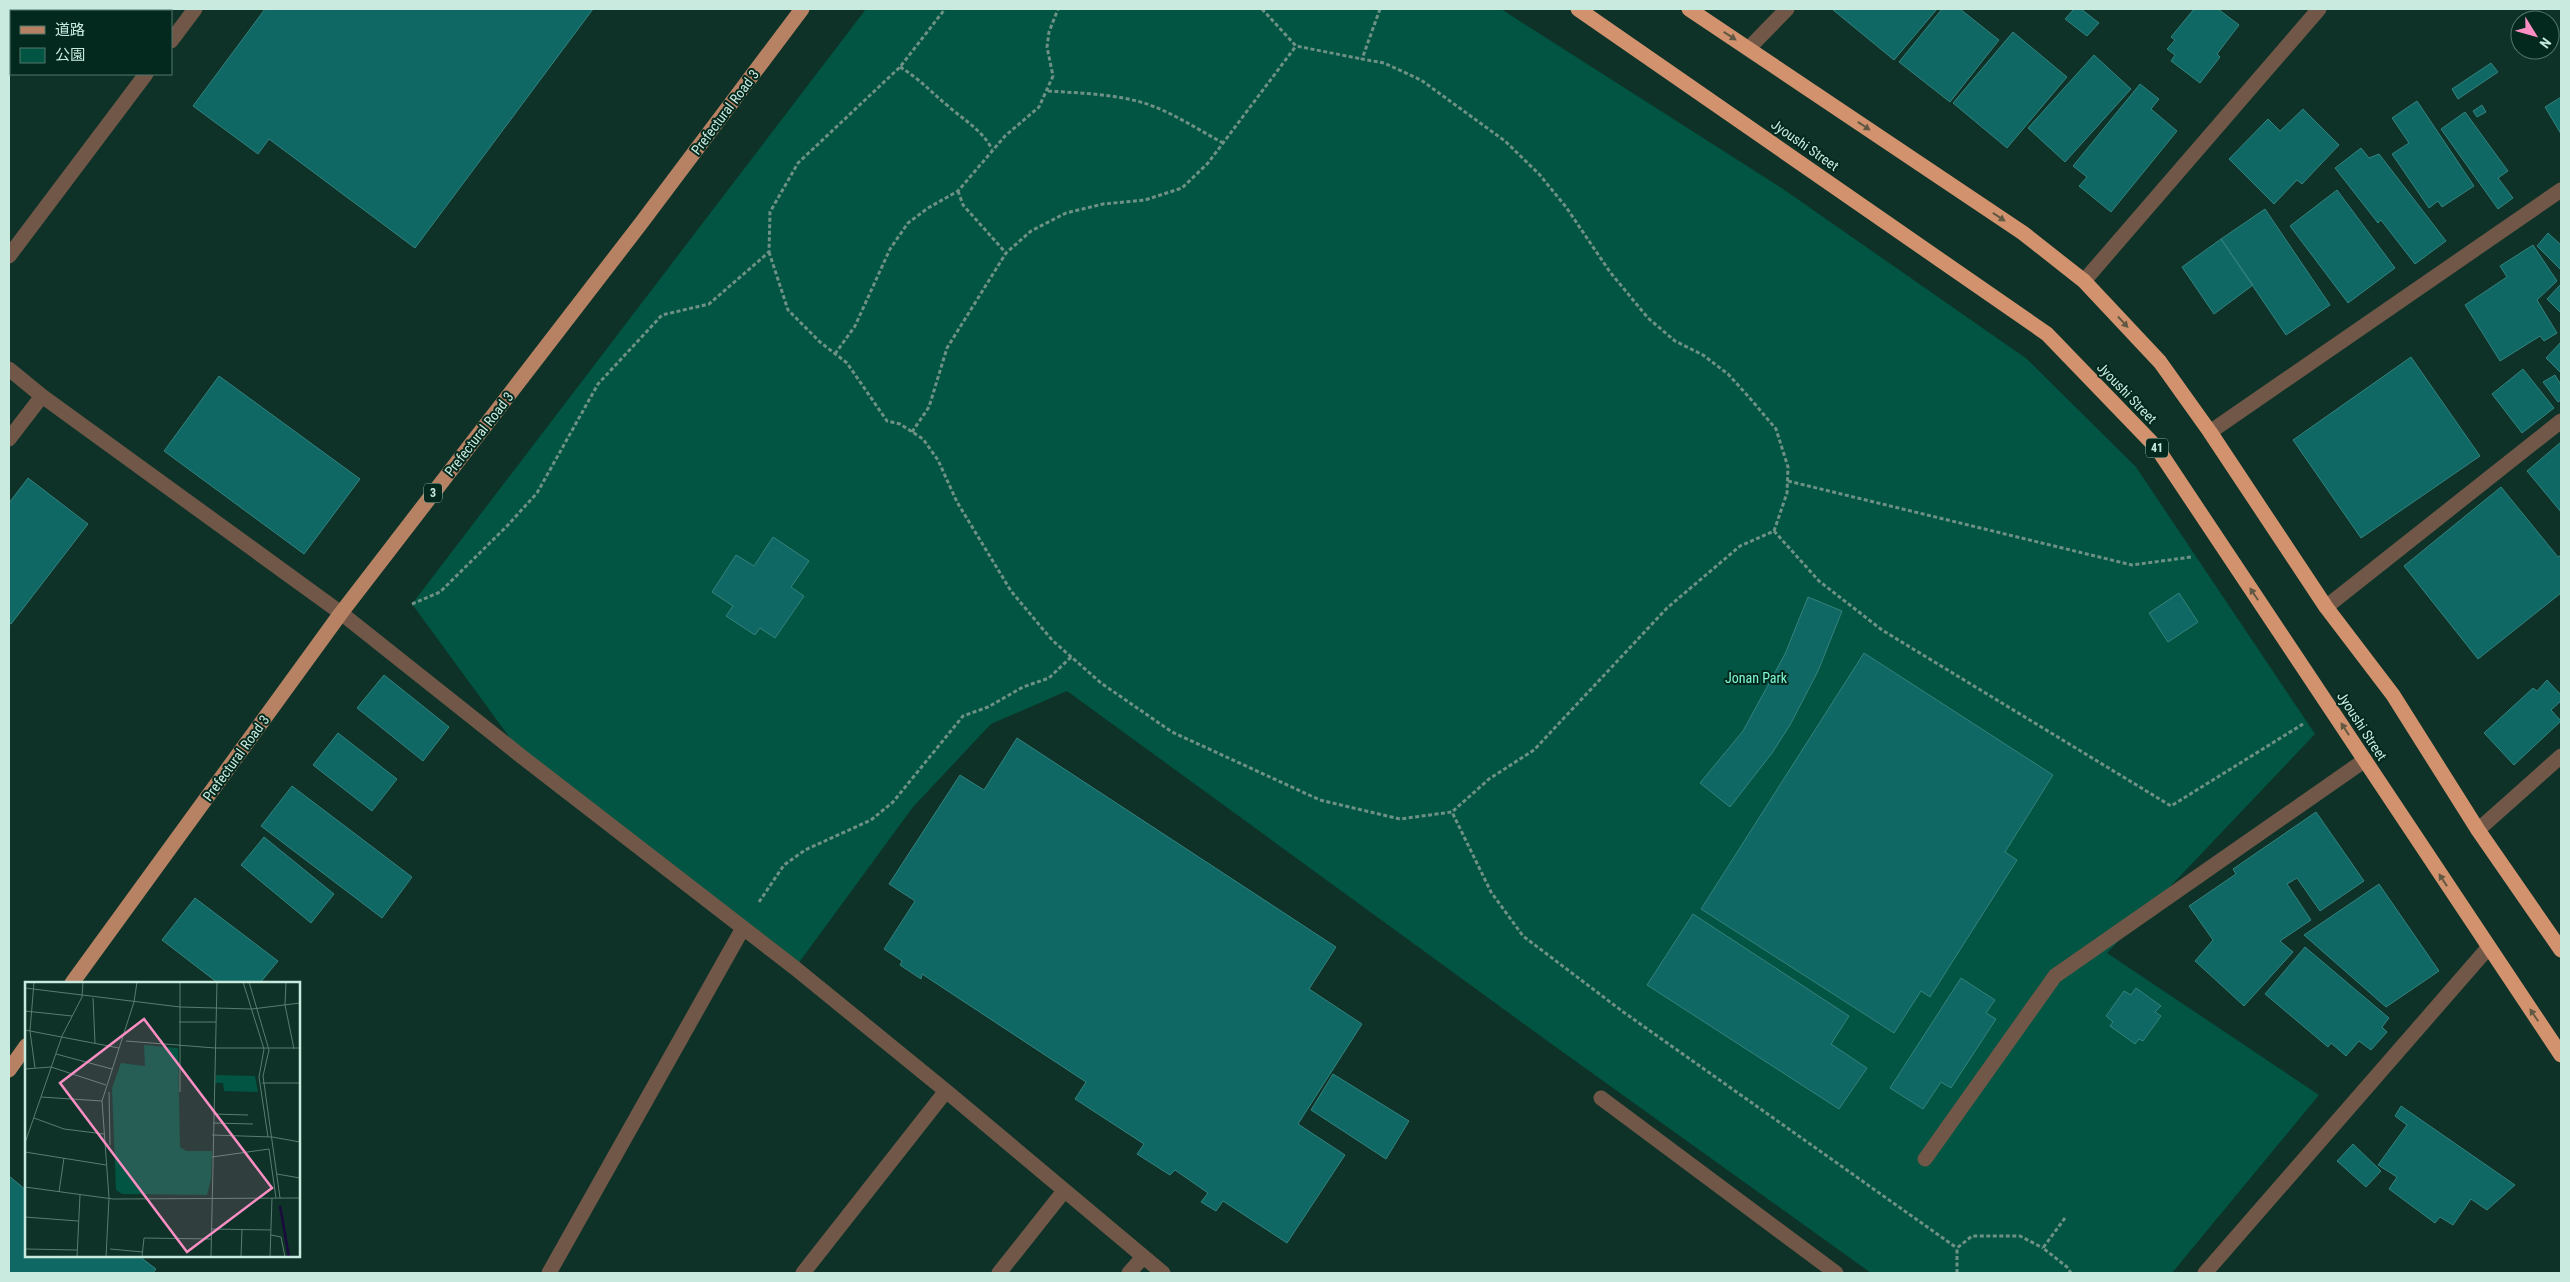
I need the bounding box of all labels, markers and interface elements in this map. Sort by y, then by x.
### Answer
legend [10,10,172,75]
north arrow [2510,10,2560,60]
text: 道路 [55,21,85,39]
one-way arrow [1723,31,1736,40]
text: N [2536,35,2554,51]
text: 公園 [55,46,85,64]
street label: Prefectural Road 3 [688,66,762,158]
street label: Jyoushi Street [1768,116,1842,174]
one-way arrow [1858,121,1871,131]
one-way arrow [1992,212,2006,222]
one-way arrow [2117,315,2129,327]
street label: Jyoushi Street [2094,359,2160,427]
street label: Prefectural Road 3 [441,389,517,479]
road number: 41 [2146,438,2168,458]
road number: 3 [424,483,442,502]
one-way arrow [2249,587,2259,601]
park label: Jonan Park [1725,670,1788,686]
street label: Jyoushi Street [2334,689,2390,763]
street label: Prefectural Road 3 [200,712,272,804]
one-way arrow [2340,722,2349,736]
one-way arrow [2438,873,2448,886]
inset map [25,982,300,1257]
one-way arrow [2529,1008,2539,1021]

